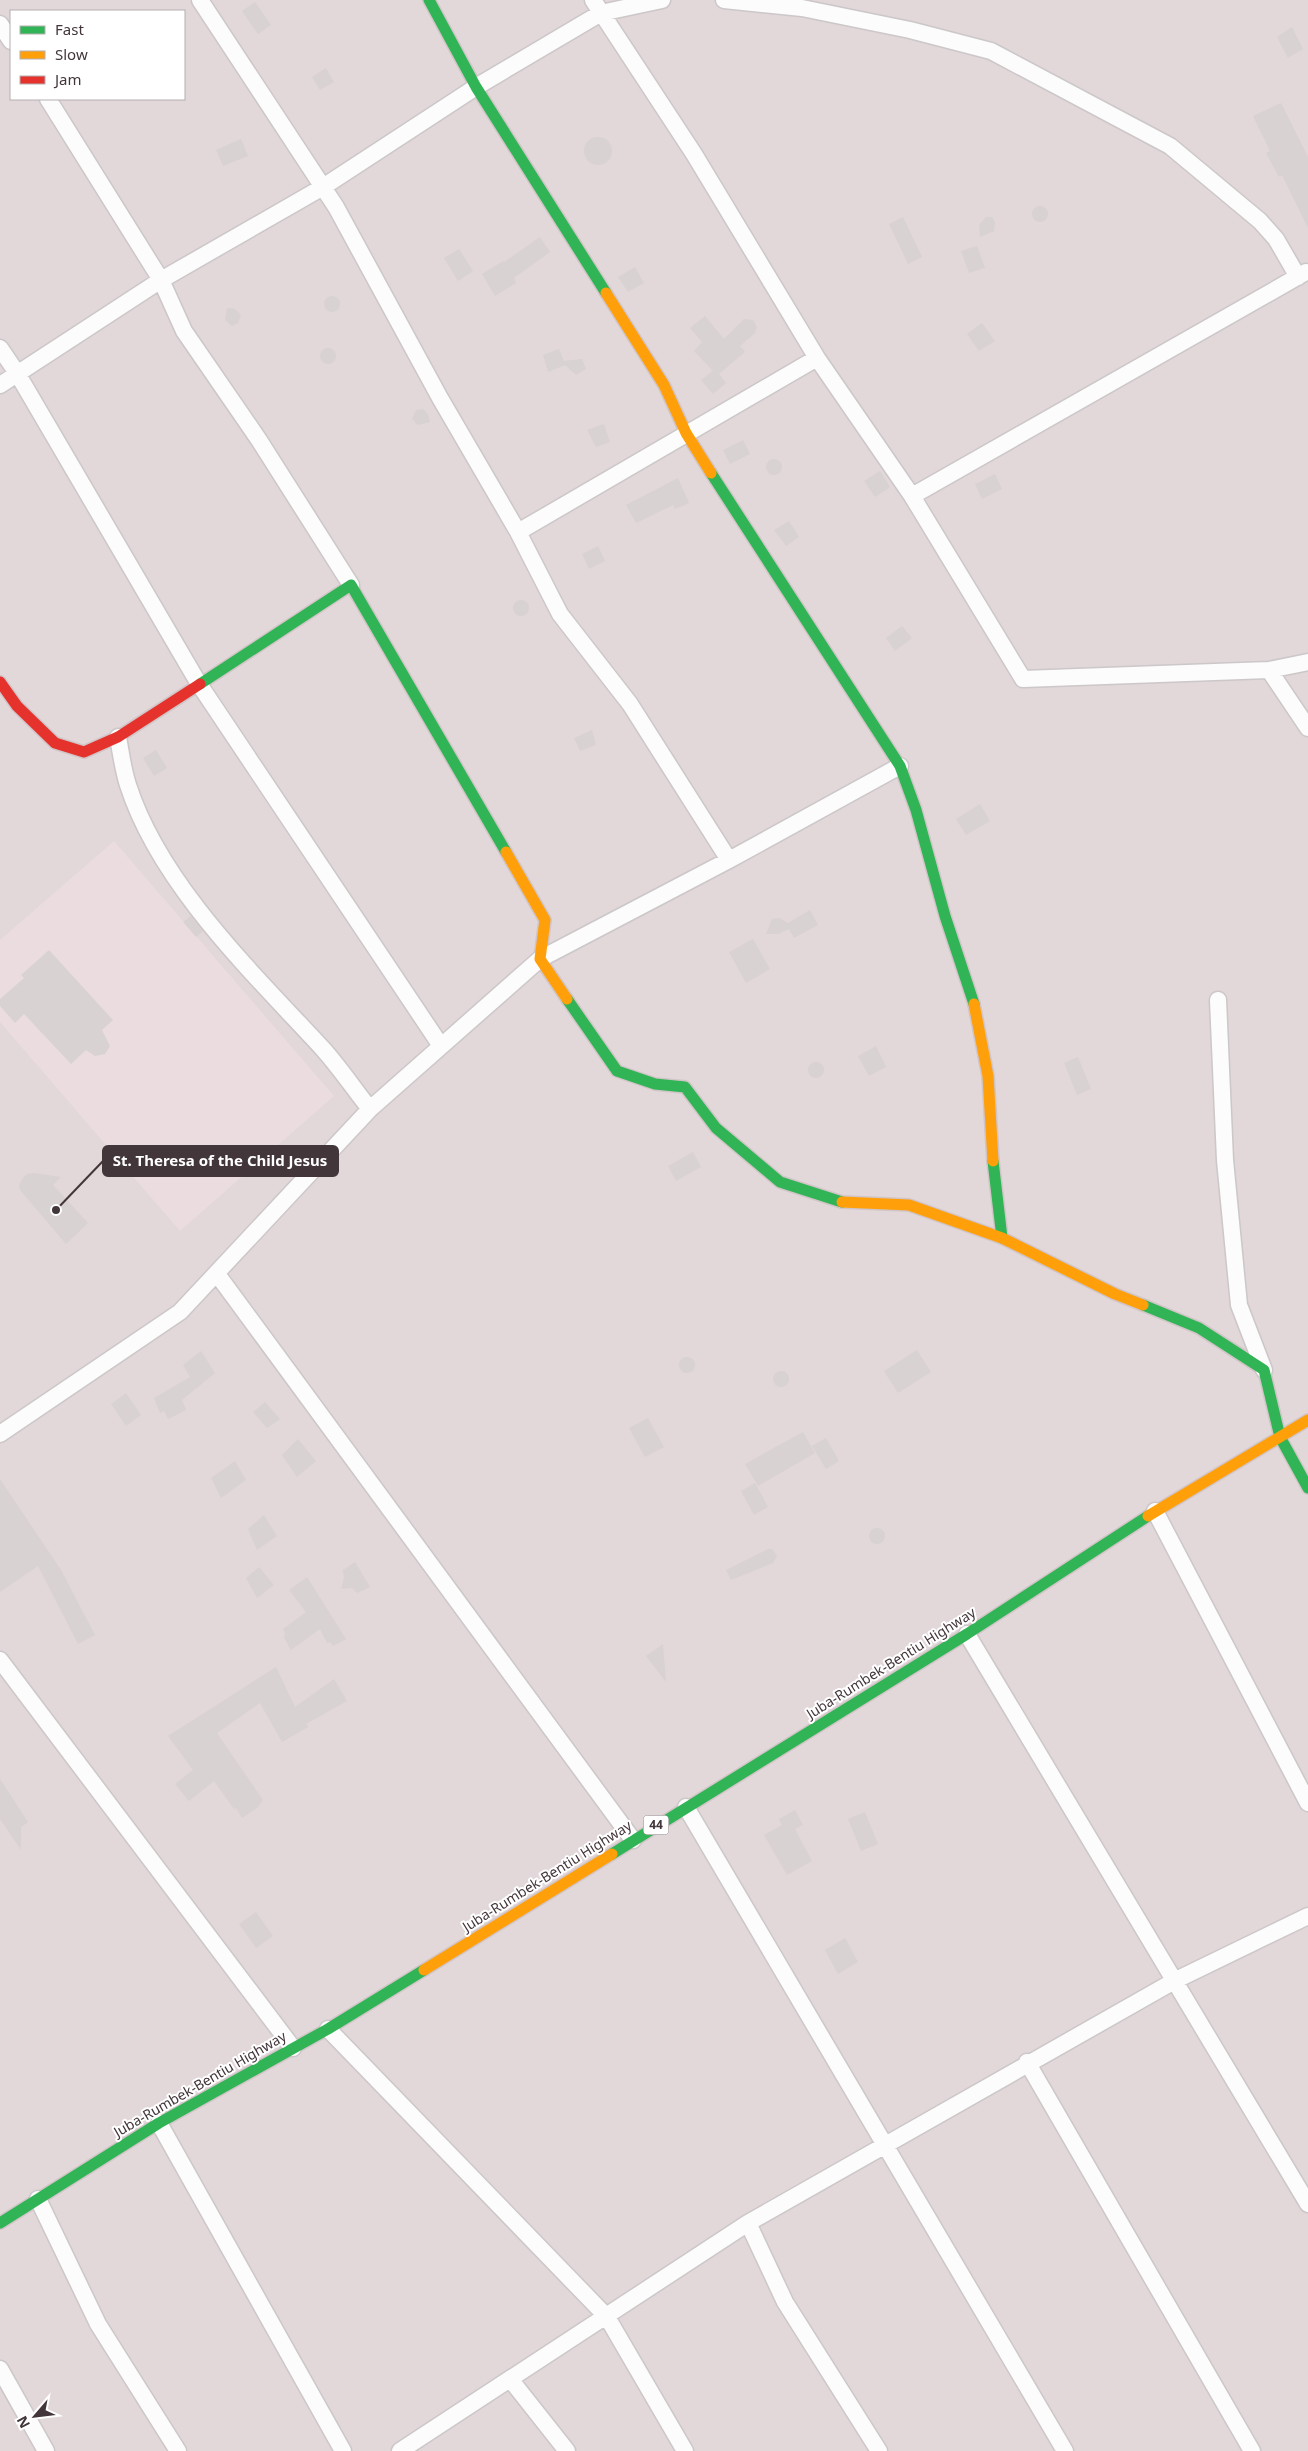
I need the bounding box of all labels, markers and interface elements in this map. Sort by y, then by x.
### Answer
legend [10,10,185,100]
text: Fast [55,19,84,39]
text: Slow [55,44,88,64]
text: Jam [53,69,82,89]
callout: St. Theresa of the Child Jesus [103,1146,338,1176]
text: St. Theresa of the Child Jesus [113,1150,327,1170]
street label: Juba-Rumbek-Bentiu Highway [801,1602,980,1724]
street label: Juba-Rumbek-Bentiu Highway [457,1815,636,1937]
road number: 44 [644,1816,668,1834]
street label: Juba-Rumbek-Bentiu Highway [108,2026,290,2142]
north arrow [10,2391,60,2441]
text: N [12,2413,34,2432]

